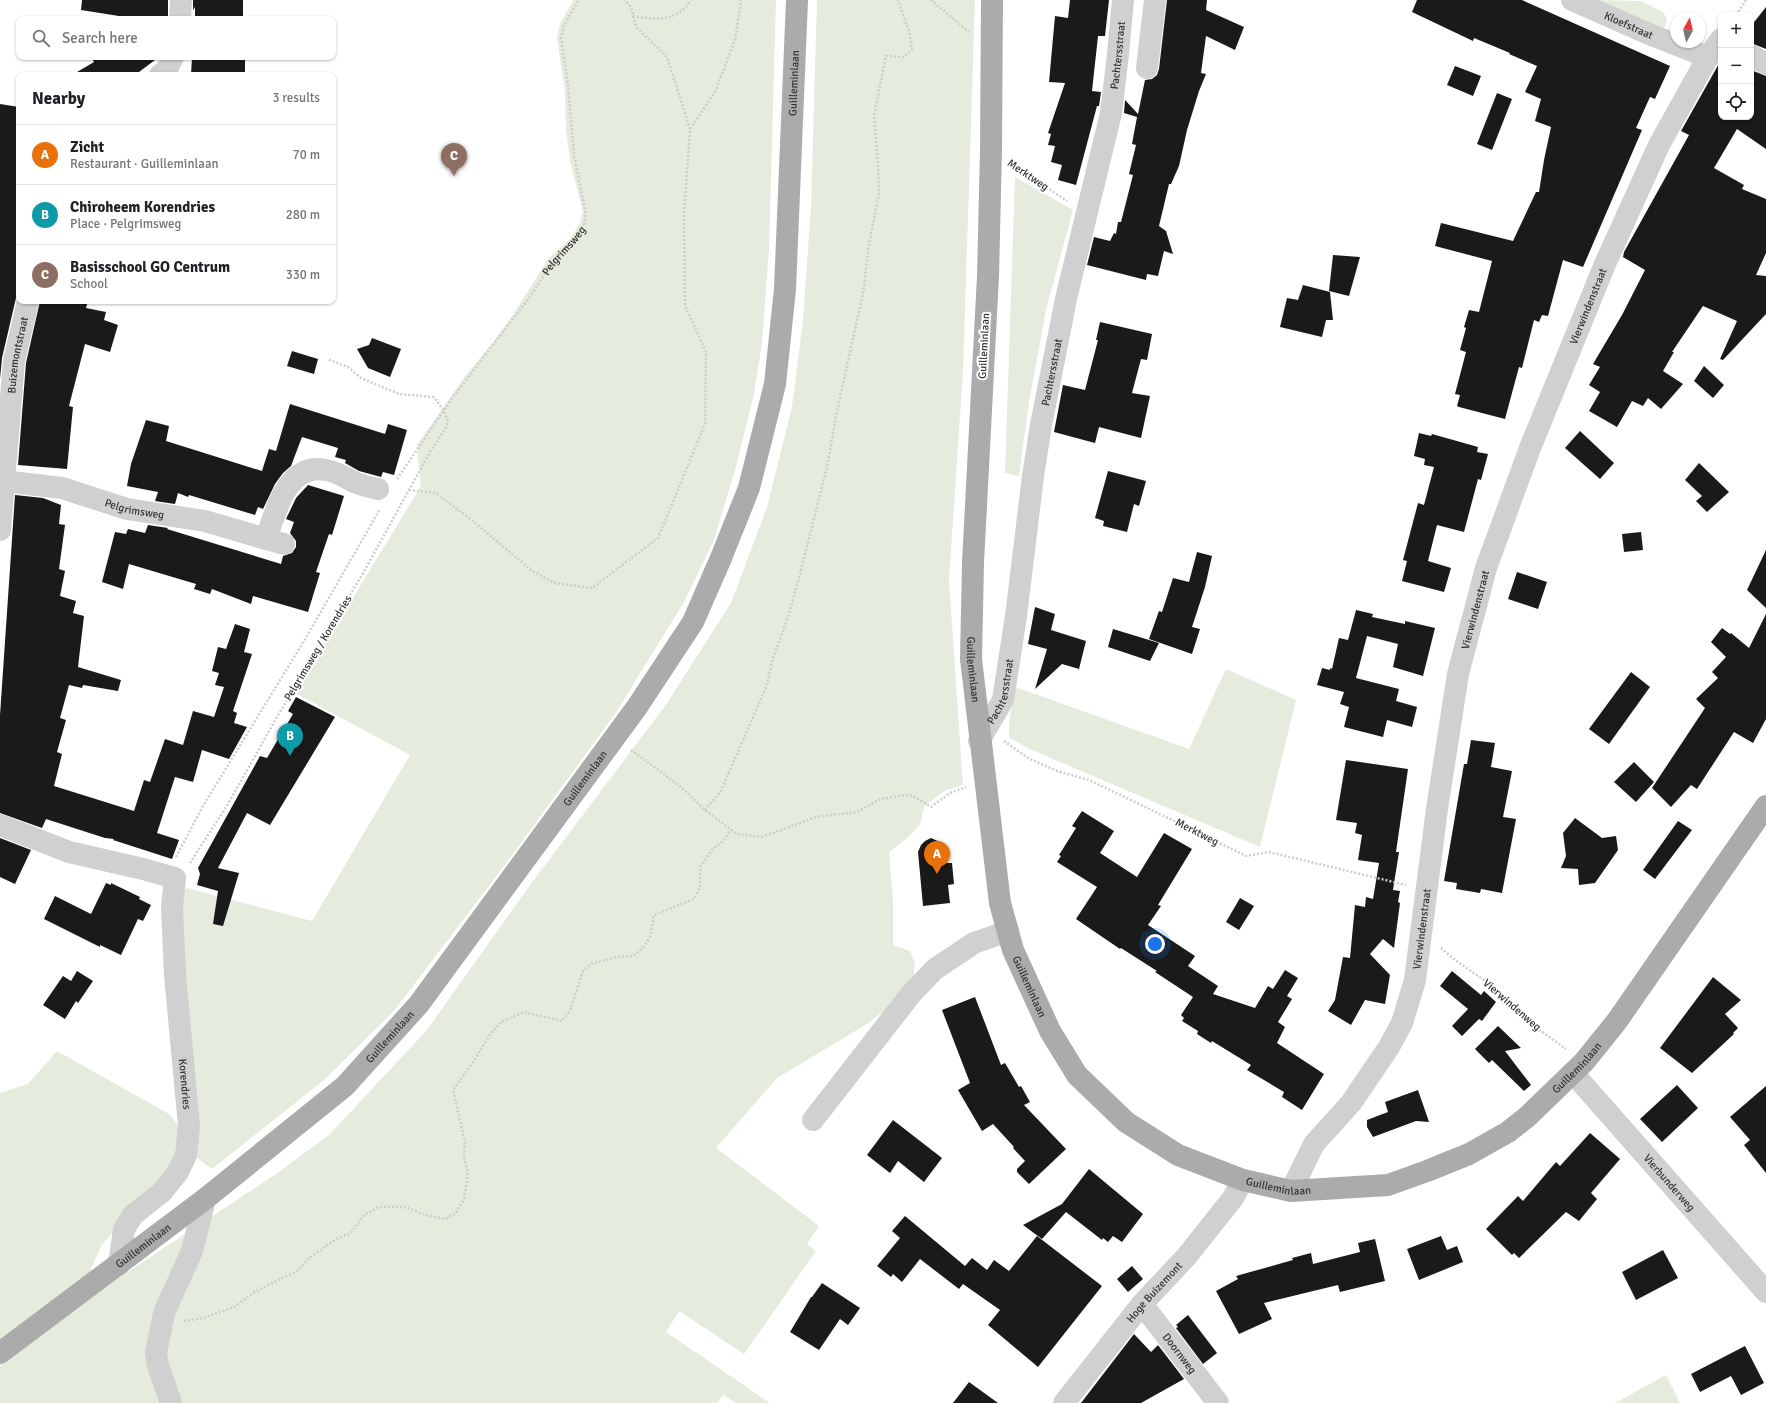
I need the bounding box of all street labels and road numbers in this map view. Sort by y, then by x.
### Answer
street label: Kloefstraat [1602,9,1655,42]
street label: Pachtersstraat [1107,21,1128,90]
street label: Guilleminlaan [786,50,801,116]
street label: Merktweg [1005,156,1051,194]
street label: Pelgrimsweg [539,223,588,277]
street label: Vierwindenstraat [1566,266,1609,346]
street label: Guilleminlaan [976,313,992,379]
street label: Buizemontstraat [5,315,31,394]
street label: Pachtersstraat [1038,337,1065,407]
street label: Pelgrimsweg [103,496,165,521]
street label: Vierwindenstraat [1458,569,1492,651]
street label: Pelgrimsweg / Korendries [281,593,355,703]
street label: Guilleminlaan [965,636,983,703]
street label: Pachtersstraat [984,658,1016,726]
street label: Guilleminlaan [560,748,610,809]
street label: Merktweg [1173,816,1221,849]
street label: Vierwindenstraat [1410,888,1433,970]
street label: Guilleminlaan [1010,954,1049,1019]
street label: Vierwindenweg [1480,976,1544,1034]
street label: Guilleminlaan [363,1008,417,1065]
street label: Guilleminlaan [1549,1039,1604,1096]
street label: Korendries [176,1058,194,1110]
street label: Vierbunderweg [1641,1151,1698,1214]
street label: Guilleminlaan [1245,1174,1311,1198]
street label: Guilleminlaan [113,1220,173,1271]
street label: Hoge Buizemont [1124,1259,1185,1325]
street label: Doornweg [1160,1330,1200,1376]

